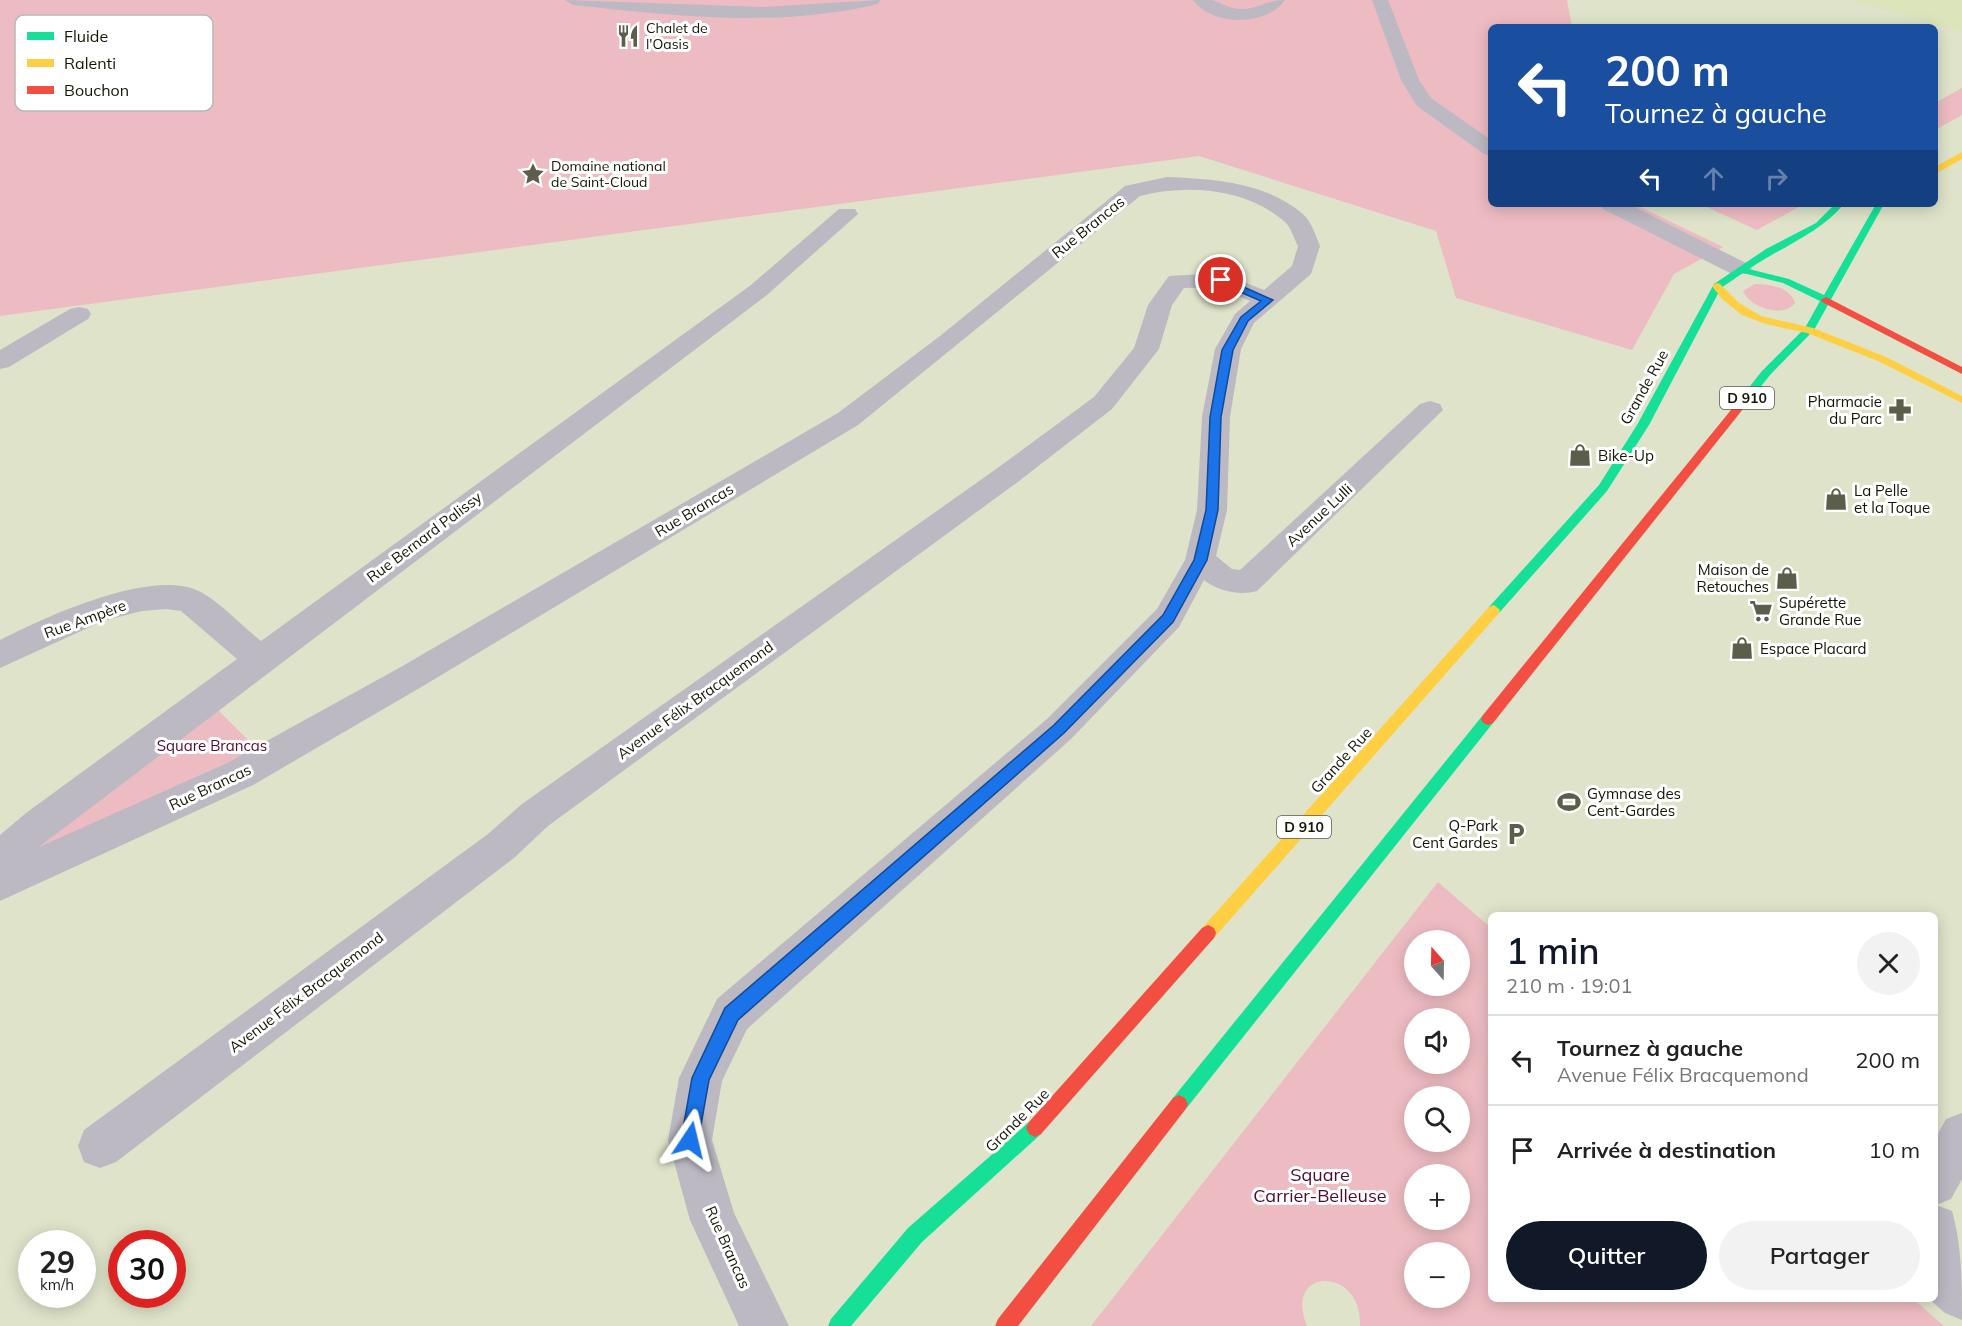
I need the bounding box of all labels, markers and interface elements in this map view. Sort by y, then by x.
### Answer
legend [15,15,213,111]
place label: Chalet de l'Oasis [646,19,708,53]
restaurant icon: Chalet de l'Oasis [615,23,641,49]
text: Fluide [64,26,108,46]
text: 200 m [1605,44,1730,97]
icon: left [1506,48,1584,126]
text: Ralenti [64,53,116,73]
text: Bouchon [64,80,129,100]
text: Tournez à gauche [1605,96,1827,130]
place label: Domaine national de Saint-Cloud [551,157,666,191]
place icon: Domaine national de Saint-Cloud [520,161,546,187]
icon: left [1634,162,1667,195]
icon: ahead [1697,162,1730,195]
icon: right [1760,162,1793,195]
street label: Rue Brancas [1048,192,1128,262]
pin [1195,254,1246,305]
icon: arrive [1204,263,1237,296]
street label: Grande Rue [1616,346,1672,428]
road number: D 910 [1720,387,1774,409]
place label: Pharmacie du Parc [1808,392,1882,428]
pharmacy icon: Pharmacie du Parc [1887,397,1913,423]
shop icon: Bike-Up [1567,442,1593,468]
place label: Bike-Up [1598,446,1654,465]
street label: Rue Brancas [651,479,737,541]
street label: Avenue Lulli [1282,480,1356,550]
place label: La Pelle et la Toque [1854,481,1930,517]
shop icon: La Pelle et la Toque [1823,486,1849,512]
street label: Rue Bernard Palissy [363,488,485,586]
place label: Maison de Retouches [1696,560,1769,596]
shop icon: Maison de Retouches [1774,565,1800,591]
place label: Supérette Grande Rue [1779,593,1861,629]
street label: Rue Ampère [41,595,129,643]
supermarket icon: Supérette Grande Rue [1748,598,1774,624]
shop icon: Espace Placard [1729,635,1755,661]
street label: Avenue Félix Bracquemond [613,637,777,763]
place label: Espace Placard [1760,639,1867,658]
street label: Grande Rue [1306,723,1376,797]
park label: Square Brancas [157,736,267,755]
street label: Rue Brancas [166,760,254,814]
place label: Gymnase des Cent-Gardes [1587,784,1681,820]
sports icon: Gymnase des Cent-Gardes [1556,789,1582,815]
road number: D 910 [1277,816,1331,838]
place label: Q-Park Cent Gardes [1412,816,1498,852]
parking icon: Q-Park Cent Gardes [1503,821,1529,847]
street label: Avenue Félix Bracquemond [225,928,387,1056]
text: 1 min [1506,928,1600,973]
north arrow [1404,930,1470,996]
map controls [1404,930,1470,1308]
button: close [1857,932,1920,995]
text: 210 m · 19:01 [1506,973,1632,998]
button: sound [1404,1008,1470,1074]
text: Tournez à gauche [1557,1034,1743,1062]
icon: left [1506,1044,1539,1077]
text: 200 m [1855,1046,1920,1074]
text: Avenue Félix Bracquemond [1557,1062,1809,1087]
street label: Grande Rue [981,1084,1053,1156]
button: search [1404,1086,1470,1152]
position arrow [658,1108,722,1172]
icon: arrive [1506,1134,1539,1167]
text: Arrivée à destination [1557,1136,1776,1164]
text: 10 m [1869,1136,1920,1164]
park label: Square Carrier-Belleuse [1253,1163,1387,1207]
button: + [1404,1164,1470,1230]
street label: Rue Brancas [701,1203,755,1291]
button: Quitter [1506,1221,1707,1290]
button: Partager [1719,1221,1920,1290]
speed limit sign: 30 [108,1230,186,1308]
button: − [1404,1242,1470,1308]
text: 29 [39,1243,75,1281]
text: km/h [40,1275,74,1294]

